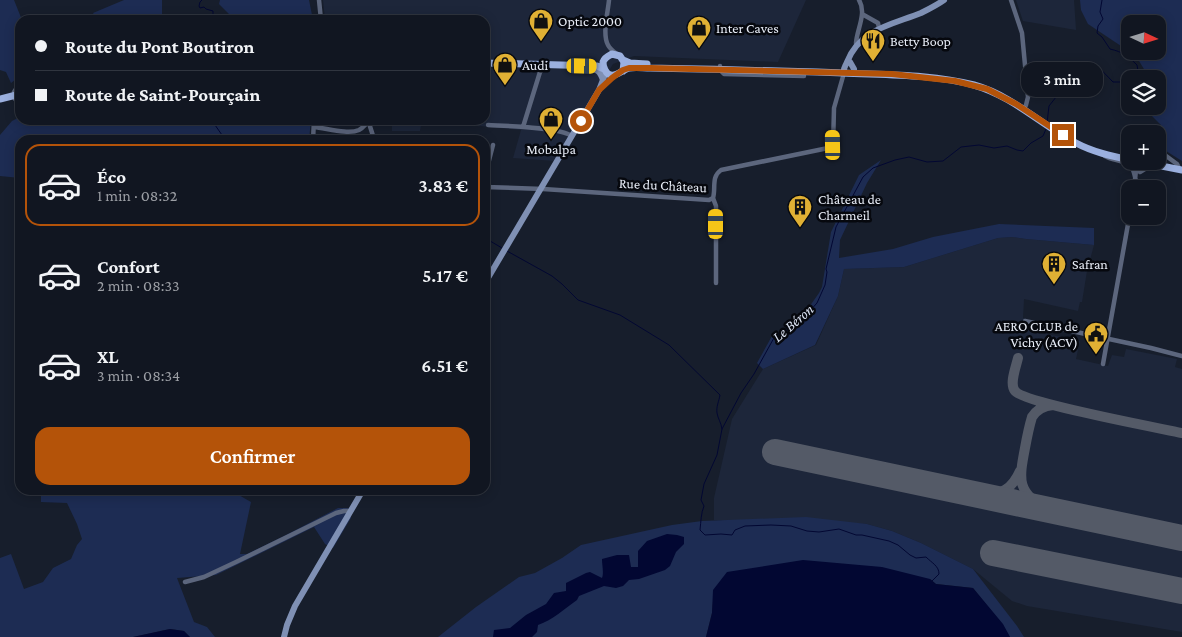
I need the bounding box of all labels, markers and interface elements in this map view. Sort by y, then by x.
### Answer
shop icon: Optic 2000 [528,8,554,42]
place label: Optic 2000 [558,13,622,29]
shop icon: Inter Caves [686,15,712,49]
north arrow [1121,15,1166,60]
map controls [1121,15,1166,225]
place label: Inter Caves [716,20,779,36]
restaurant icon: Betty Boop [860,28,886,62]
place label: Betty Boop [890,33,951,49]
text: Route du Pont Boutiron [65,36,254,57]
shop icon: Audi [492,52,518,86]
place label: Audi [522,57,549,73]
car [566,58,597,74]
callout: 3 min [1022,62,1104,98]
button: layers [1121,70,1166,115]
text: 3 min [1043,71,1081,88]
text: Route de Saint-Pourçain [65,84,260,105]
shop icon: Mobalpa [538,106,564,140]
route start [570,110,592,132]
route end [1052,124,1074,146]
button: + [1121,125,1166,170]
car [825,130,840,160]
place label: Mobalpa [526,141,576,157]
icon: car [37,163,82,208]
text: Éco [97,166,126,187]
text: 3.83 € [418,175,468,196]
street label: Rue du Château [619,175,708,195]
button: − [1121,180,1166,225]
text: 1 min · 08:32 [97,187,177,204]
place label: Château de Charmeil [818,191,881,223]
building icon: Château de Charmeil [787,194,813,228]
car [708,209,723,239]
building icon: Safran [1041,251,1067,285]
icon: car [37,253,82,298]
text: Confort [97,256,160,277]
place label: Safran [1072,256,1108,272]
text: 5.17 € [422,265,468,286]
text: 2 min · 08:33 [97,277,180,294]
water label: Le Béron [769,301,817,345]
place label: AERO CLUB de Vichy (ACV) [995,318,1078,351]
public building icon: AERO CLUB de Vichy (ACV) [1083,321,1109,355]
icon: car [37,343,82,388]
text: XL [97,346,119,367]
text: 6.51 € [421,355,468,376]
text: 3 min · 08:34 [97,367,180,384]
button: Confirmer [35,427,470,485]

